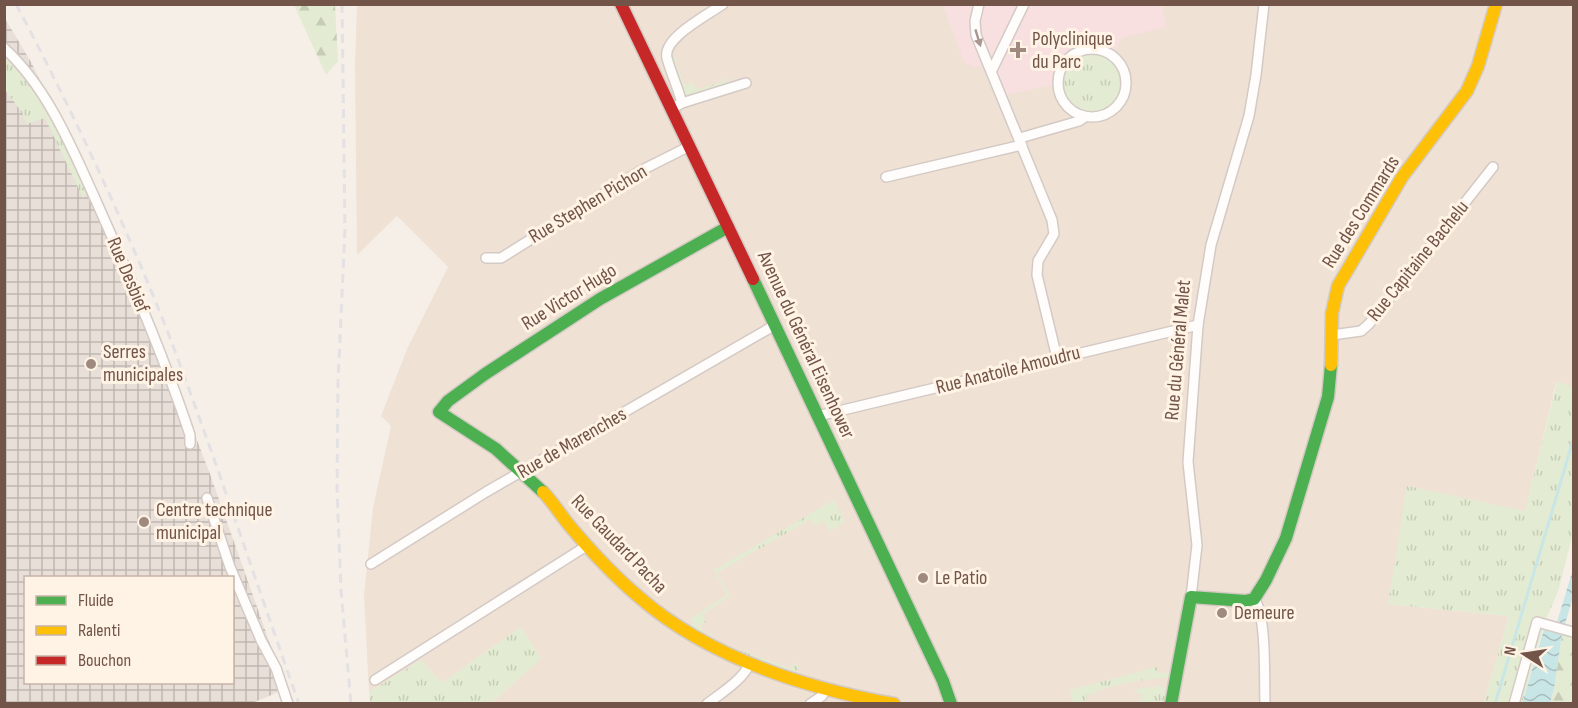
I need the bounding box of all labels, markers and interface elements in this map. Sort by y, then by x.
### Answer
place label: Polyclinique du Parc [1032,27,1113,74]
one-way arrow [974,29,983,47]
marker: Polyclinique du Parc [1009,41,1027,59]
street label: Rue des Commards [1317,151,1405,273]
street label: Rue Stephen Pichon [525,159,651,249]
street label: Rue Capitaine Bachelu [1362,196,1474,326]
street label: Rue Desbief [101,234,155,317]
street label: Avenue du Général Eisenhower [752,247,860,443]
street label: Rue Victor Hugo [517,258,621,336]
street label: Rue du Général Malet [1160,279,1196,421]
place label: Serres municipales [103,340,183,387]
street label: Rue Anatoile Amoudru [933,340,1083,400]
marker: Serres municipales [84,357,98,371]
street label: Rue de Marenches [513,402,631,484]
street label: Rue Gaudard Pacha [566,490,672,598]
place label: Centre technique municipal [156,498,272,545]
marker: Centre technique municipal [137,515,151,529]
place label: Le Patio [935,566,987,590]
marker: Le Patio [916,571,930,585]
legend [24,576,234,684]
text: Fluide [78,590,114,611]
place label: Demeure [1234,601,1295,625]
marker: Demeure [1215,606,1229,620]
text: Ralenti [78,620,120,641]
north arrow [1494,624,1554,684]
text: N [1501,645,1521,657]
text: Bouchon [78,650,131,671]

